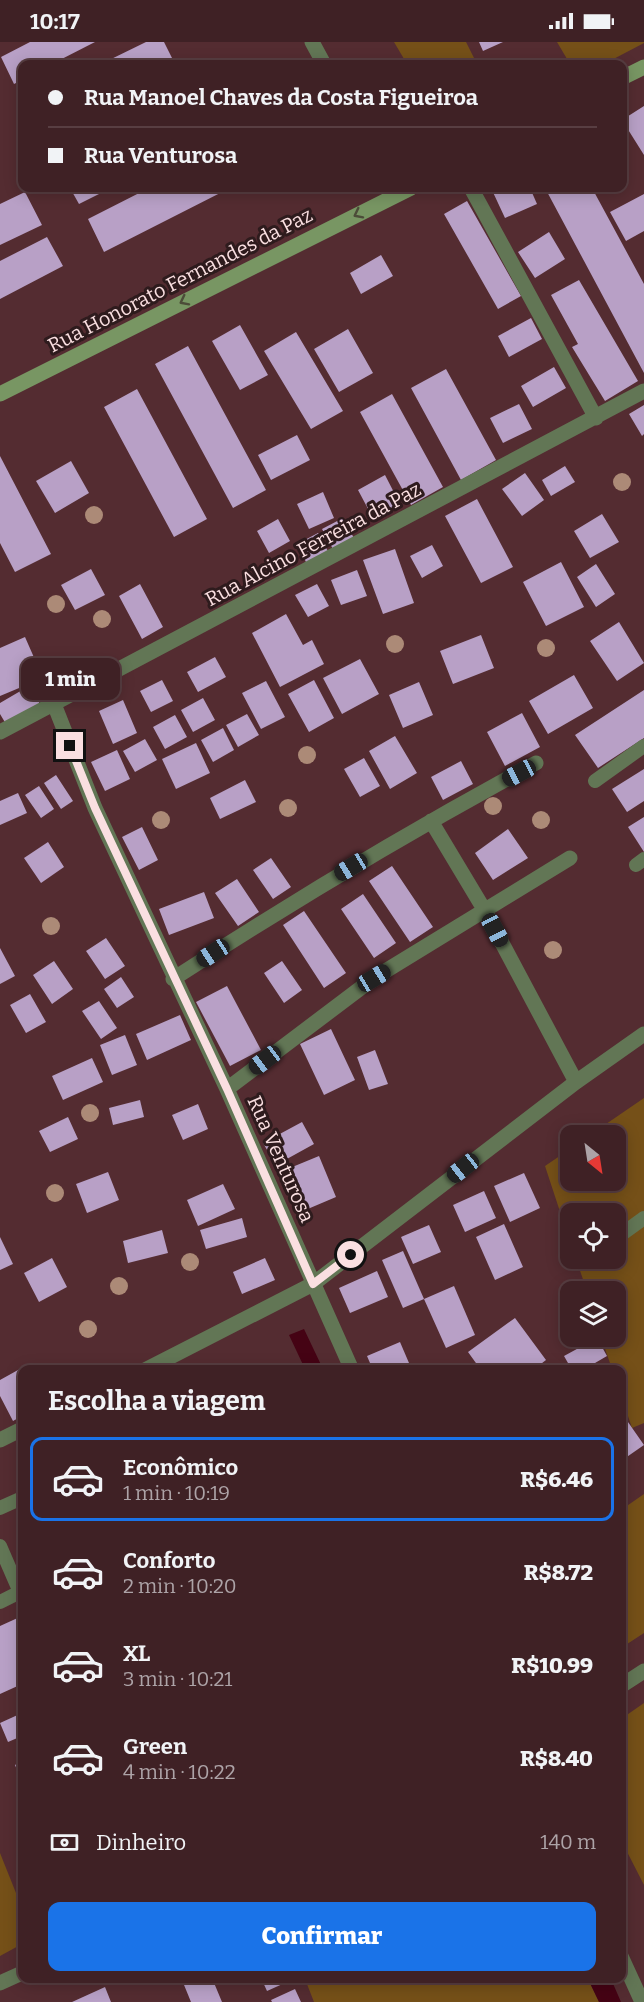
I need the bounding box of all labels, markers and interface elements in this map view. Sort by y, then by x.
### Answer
text: 10:17 [30,8,80,35]
text: Rua Manoel Chaves da Costa Figueiroa [84,84,478,111]
text: Rua Venturosa [84,142,237,169]
street label: Rua Honorato Fernandes da Paz [44,203,316,357]
one-way arrow [354,207,365,218]
one-way arrow [180,294,191,306]
street label: Rua Alcino Ferreira da Paz [201,477,425,611]
callout: 1 min [20,659,119,701]
text: 1 min [45,667,96,691]
route end [56,732,83,759]
car [499,757,539,789]
car [331,850,371,884]
car [479,910,511,950]
car [193,936,233,970]
car [354,961,394,995]
car [245,1042,285,1078]
street label: Rua Venturosa [242,1092,320,1226]
north arrow [560,1125,626,1191]
map controls [560,1125,626,1347]
car [443,1150,483,1186]
button: locate [560,1203,626,1269]
route start [337,1241,364,1268]
button: layers [560,1281,626,1347]
text: Escolha a viagem [48,1385,266,1417]
icon: car [51,1452,105,1506]
text: Econômico [123,1454,238,1481]
text: R$6.46 [520,1466,593,1493]
text: 1 min · 10:19 [123,1481,230,1505]
icon: car [51,1545,105,1599]
text: Conforto [123,1547,215,1574]
text: R$8.72 [524,1559,593,1586]
text: 2 min · 10:20 [123,1574,237,1598]
icon: car [51,1638,105,1692]
text: XL [123,1640,150,1667]
text: R$10.99 [511,1652,593,1679]
text: 3 min · 10:21 [123,1667,232,1691]
icon: car [51,1731,105,1785]
text: Green [123,1733,187,1760]
text: R$8.40 [520,1745,593,1772]
text: 4 min · 10:22 [123,1760,236,1784]
icon: cash [48,1826,81,1859]
text: Dinheiro [96,1829,186,1856]
text: 140 m [540,1830,596,1854]
button: Confirmar [48,1902,596,1971]

